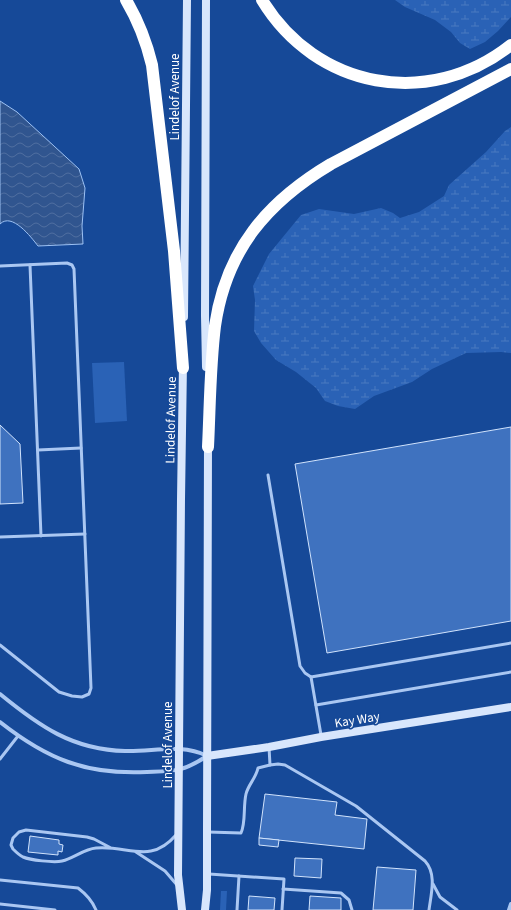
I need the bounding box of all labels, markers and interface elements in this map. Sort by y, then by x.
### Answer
street label: Lindelof Avenue [166,53,184,141]
street label: Lindelof Avenue [161,376,181,464]
street label: Lindelof Avenue [159,701,177,789]
street label: Kay Way [333,708,381,732]

